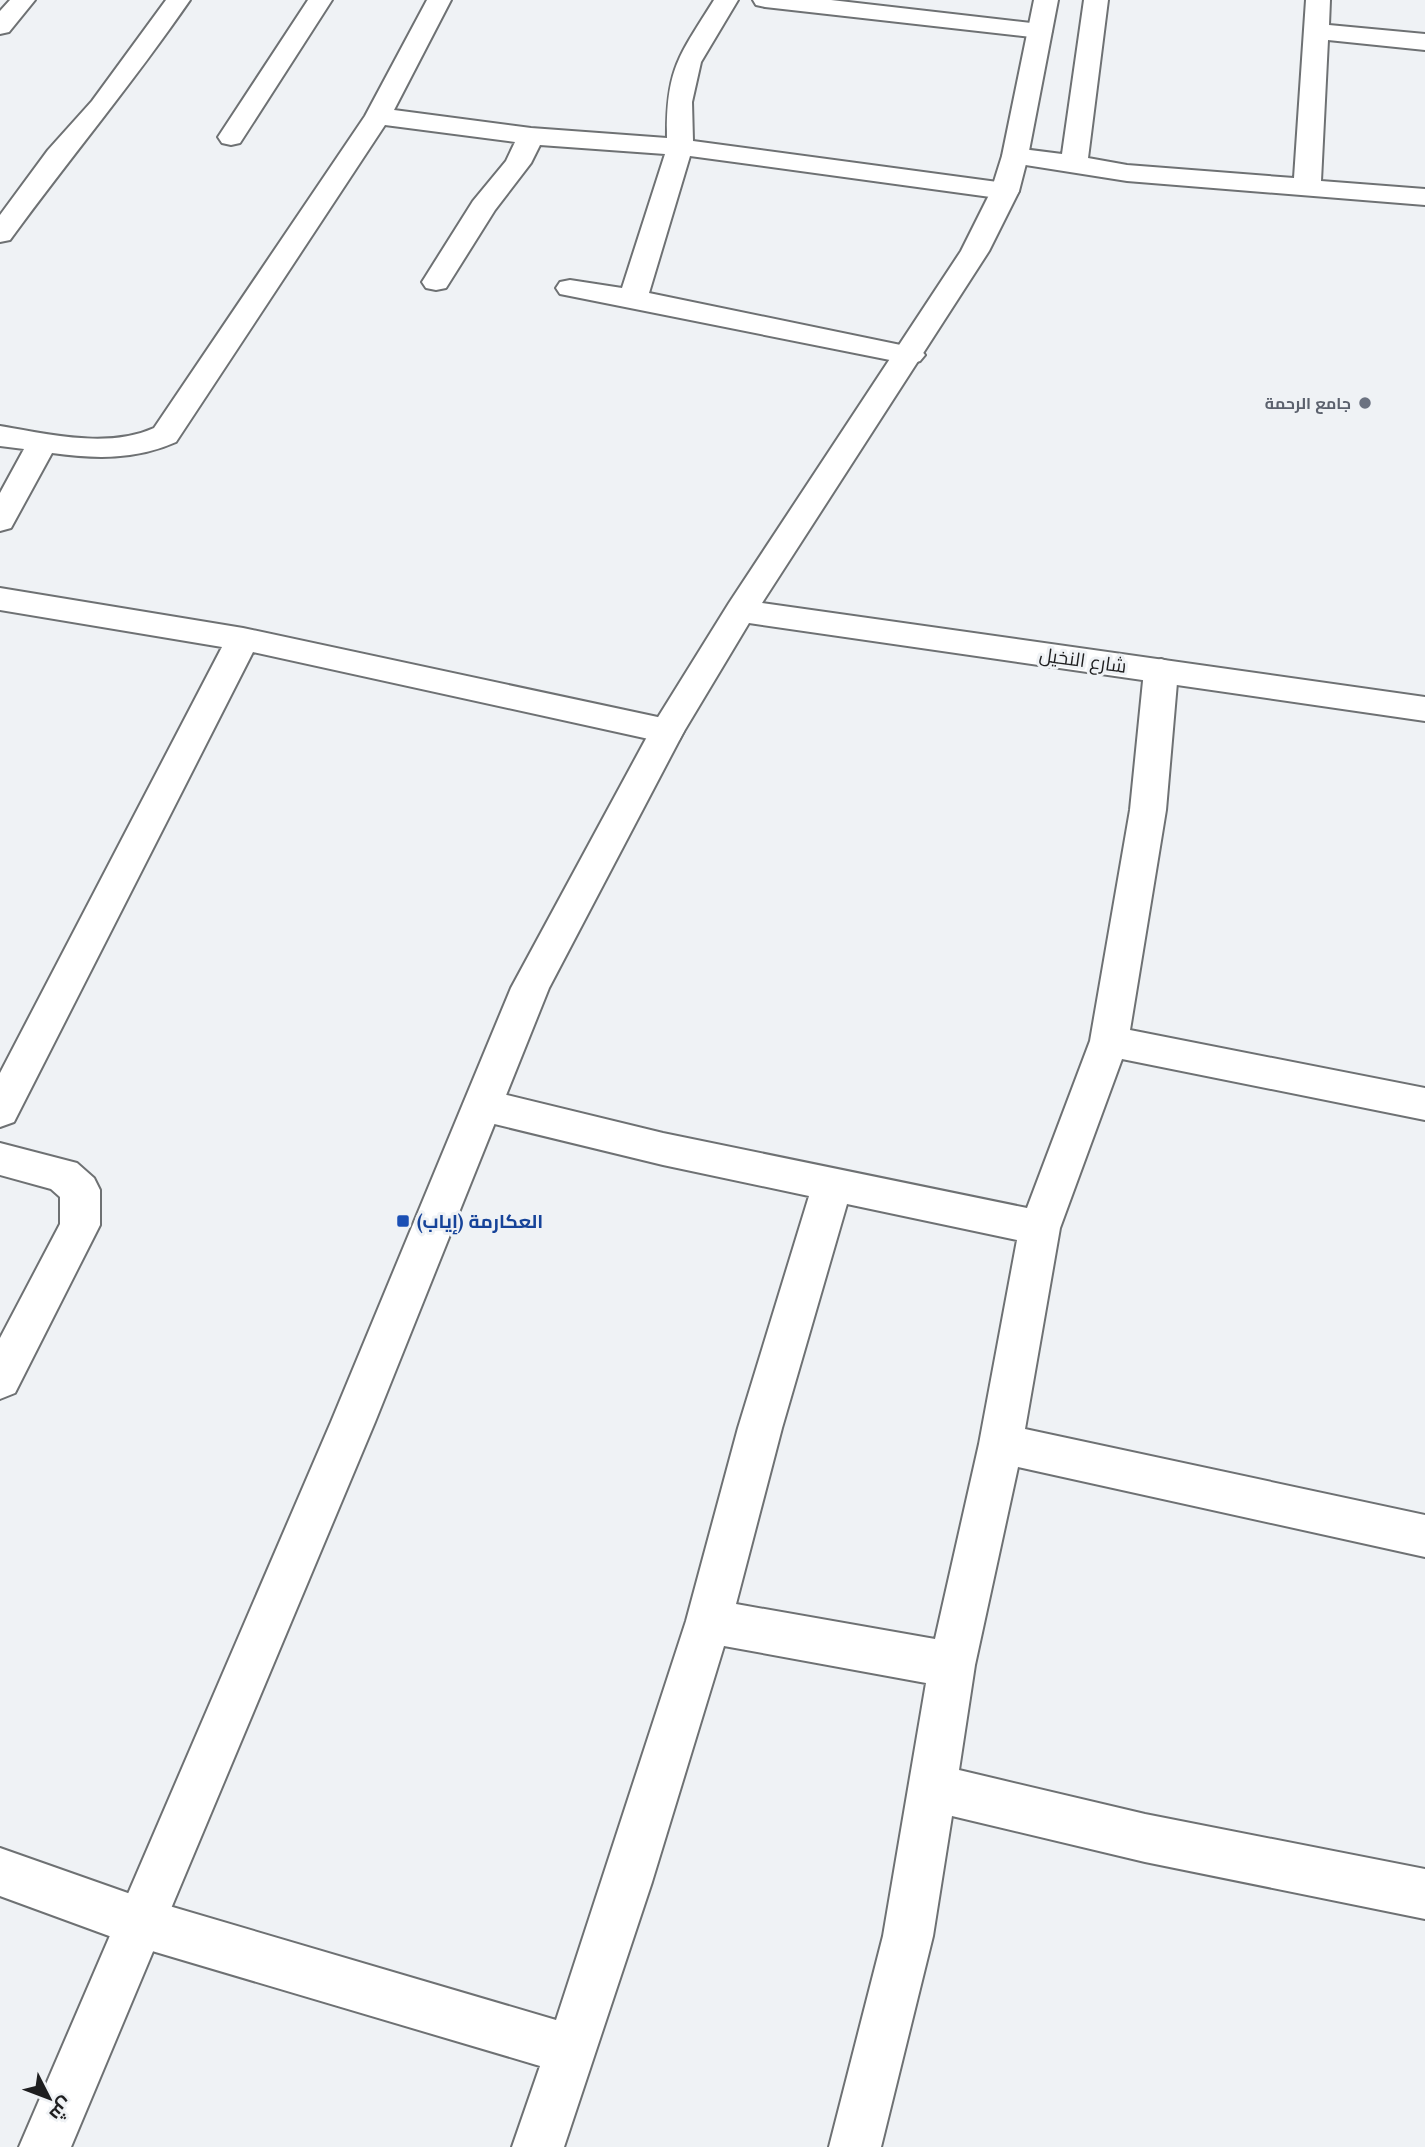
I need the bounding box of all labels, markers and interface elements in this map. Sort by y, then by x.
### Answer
place label: جامع الرحمة [1265,393,1351,414]
marker: جامع الرحمة [1357,395,1373,411]
street label: شارع النخيل [1037,642,1128,680]
place label: العكارمة (إياب) [417,1209,543,1235]
marker: العكارمة (إياب) [395,1213,411,1229]
north arrow [14,2063,84,2133]
text: ش [45,2092,79,2126]

